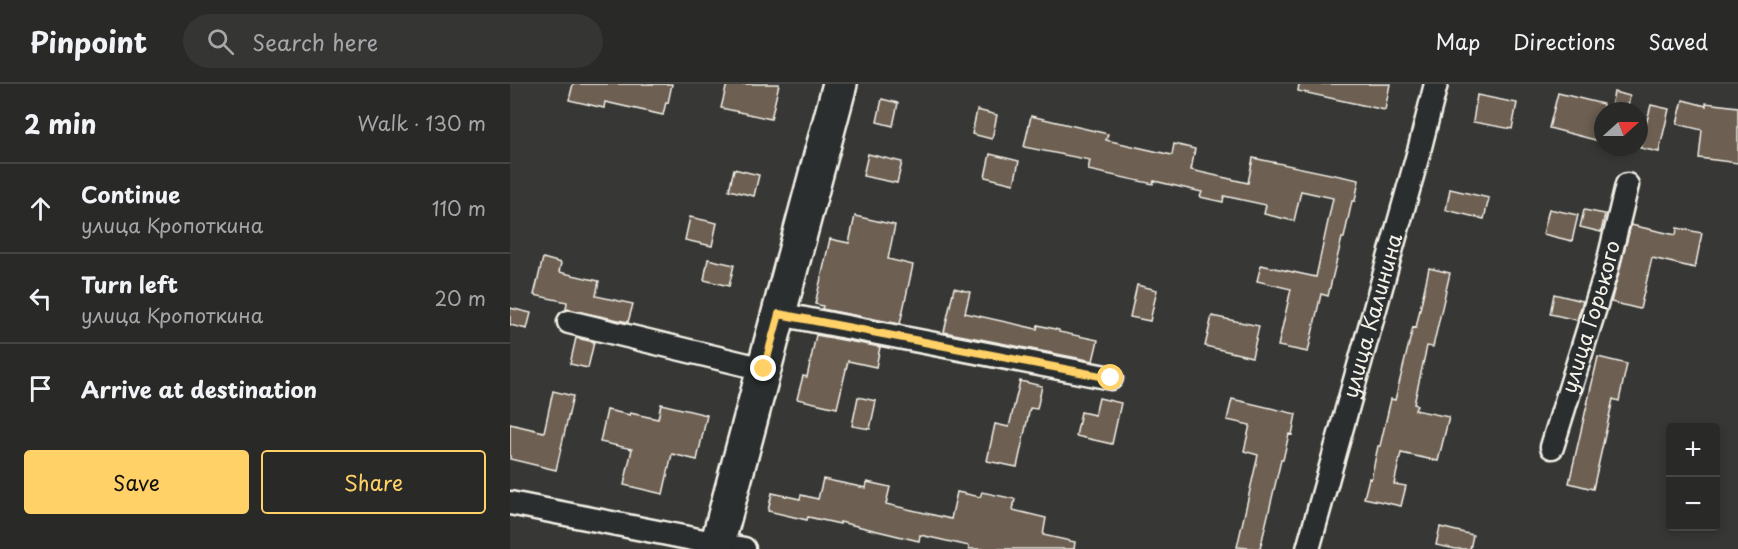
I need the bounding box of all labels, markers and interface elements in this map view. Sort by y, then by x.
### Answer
search box [183,14,603,68]
text: Pinpoint [30,20,147,63]
icon: search [204,25,237,58]
text: Search here [252,25,378,58]
text: Map [1435,25,1480,57]
text: Directions [1513,25,1615,57]
text: Saved [1648,25,1708,57]
north arrow [1594,102,1648,156]
text: 2 min [24,104,97,143]
text: Walk · 130 m [358,108,486,138]
text: Continue [81,177,180,210]
icon: ahead [24,192,57,225]
text: 110 m [432,193,486,223]
text: улица Кропоткина [81,210,263,240]
street label: улица Калинина [1333,229,1410,401]
street label: улица Горького [1552,237,1627,397]
text: Turn left [81,267,178,300]
icon: left [24,282,57,315]
text: 20 m [434,283,486,313]
text: улица Кропоткина [81,300,263,330]
route end [750,355,776,381]
route start [1097,364,1123,390]
icon: arrive [24,372,57,405]
text: Arrive at destination [81,372,317,405]
map controls [1666,423,1720,531]
button: + [1666,423,1720,477]
button: Save [24,450,249,514]
button: Share [261,450,486,514]
button: − [1666,477,1720,531]

